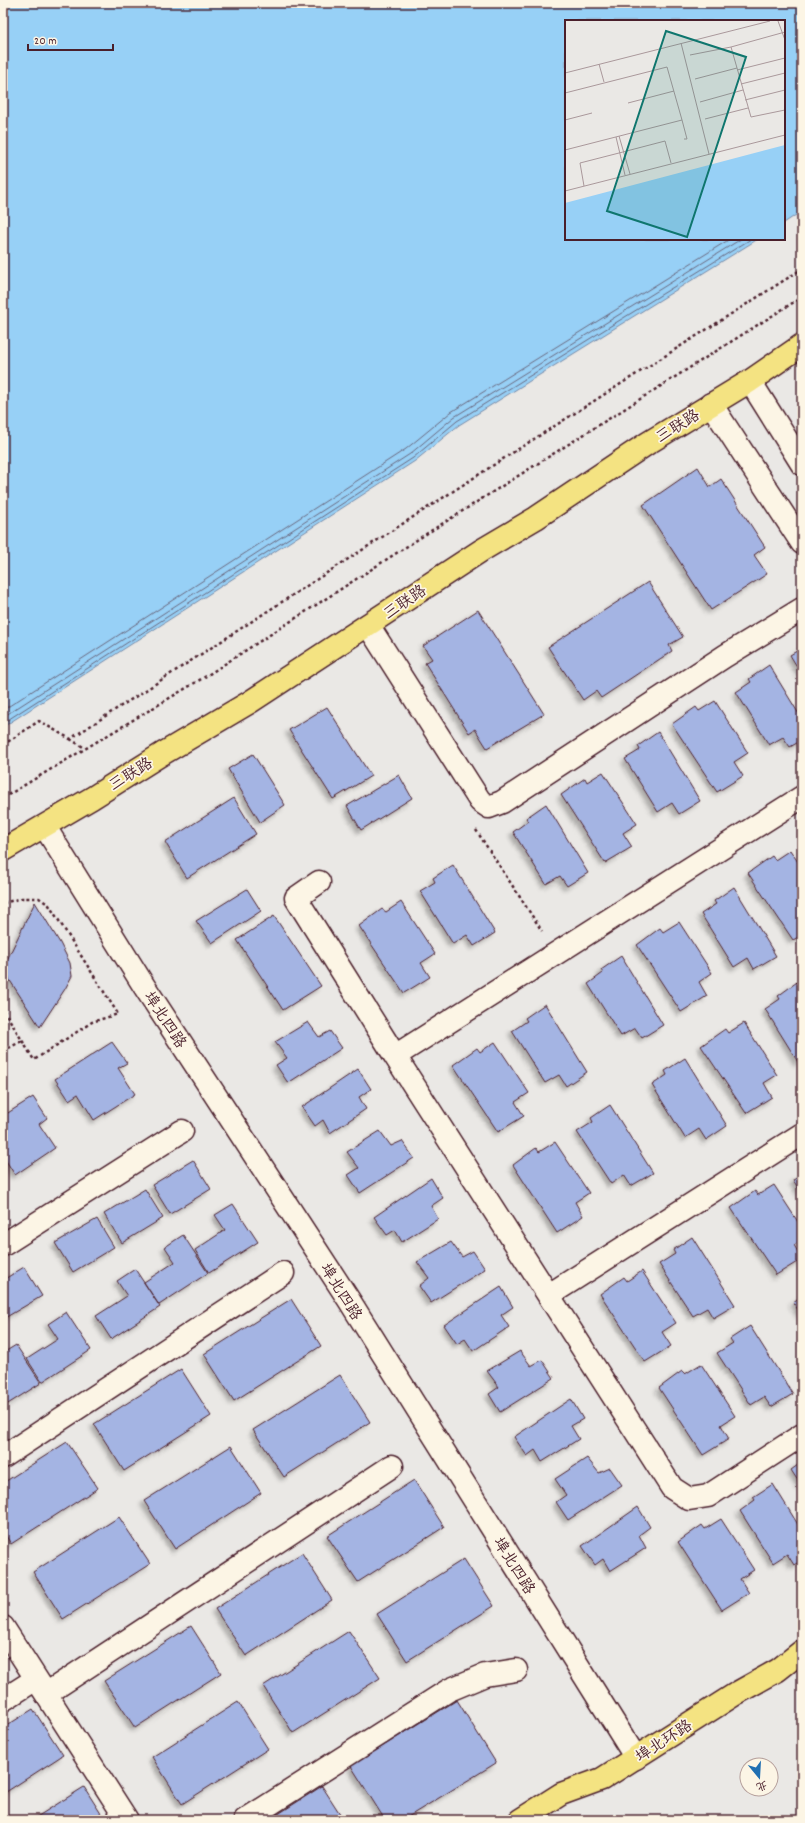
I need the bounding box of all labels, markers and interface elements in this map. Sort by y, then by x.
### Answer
inset map [565,20,785,240]
scale bar [28,26,113,52]
text: 20 m [34,33,57,50]
street label: 三联路 [652,405,705,450]
street label: 三联路 [379,580,432,626]
street label: 三联路 [105,753,158,798]
street label: 埠北四路 [137,987,191,1053]
street label: 埠北四路 [313,1259,367,1326]
street label: 埠北四路 [486,1533,540,1600]
street label: 埠北环路 [631,1715,697,1769]
north arrow [739,1757,779,1797]
text: 北 [754,1775,769,1794]

